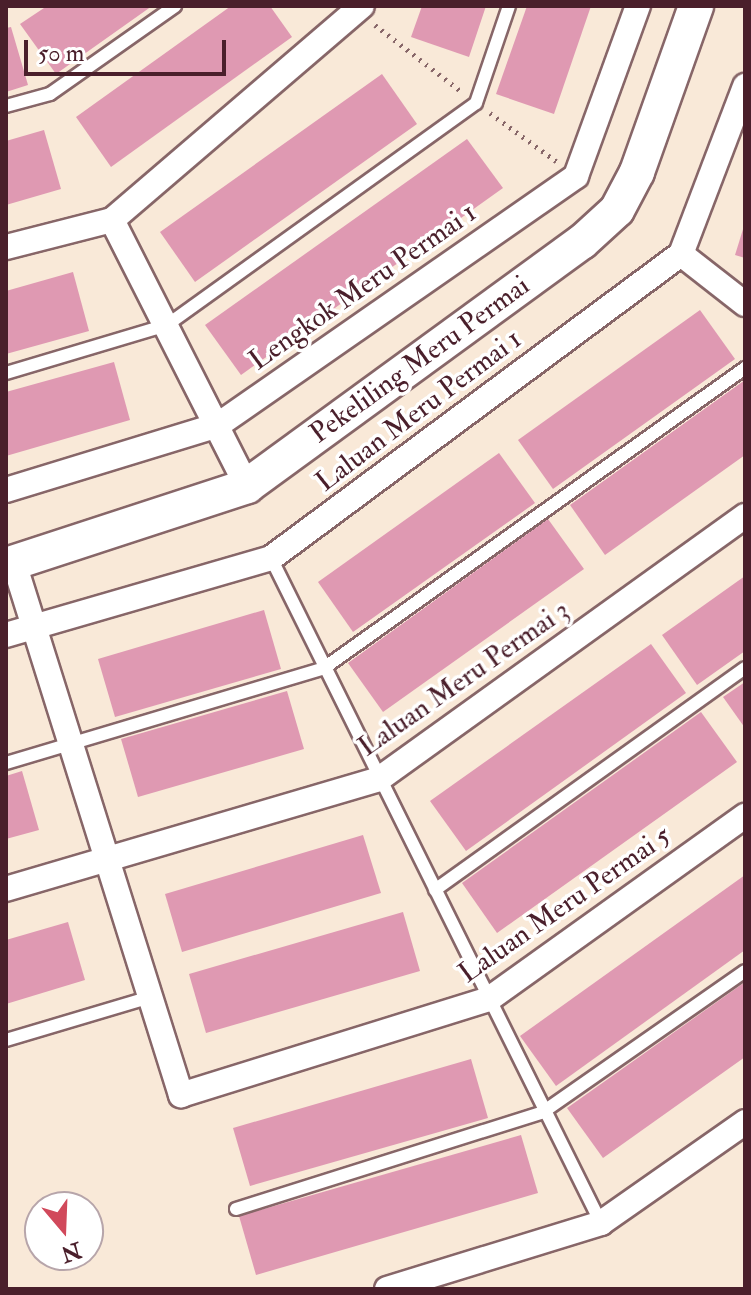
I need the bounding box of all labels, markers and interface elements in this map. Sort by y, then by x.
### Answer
scale bar [28,24,230,74]
text: 50 m [38,38,84,69]
street label: Lengkok Meru Permai 1 [243,196,483,378]
street label: Pekeliling Meru Permai [304,269,536,451]
street label: Laluan Meru Permai 1 [310,323,528,499]
street label: Laluan Meru Permai 3 [352,594,576,764]
street label: Laluan Meru Permai 5 [453,819,677,991]
north arrow [24,1191,104,1271]
text: N [57,1235,85,1268]

